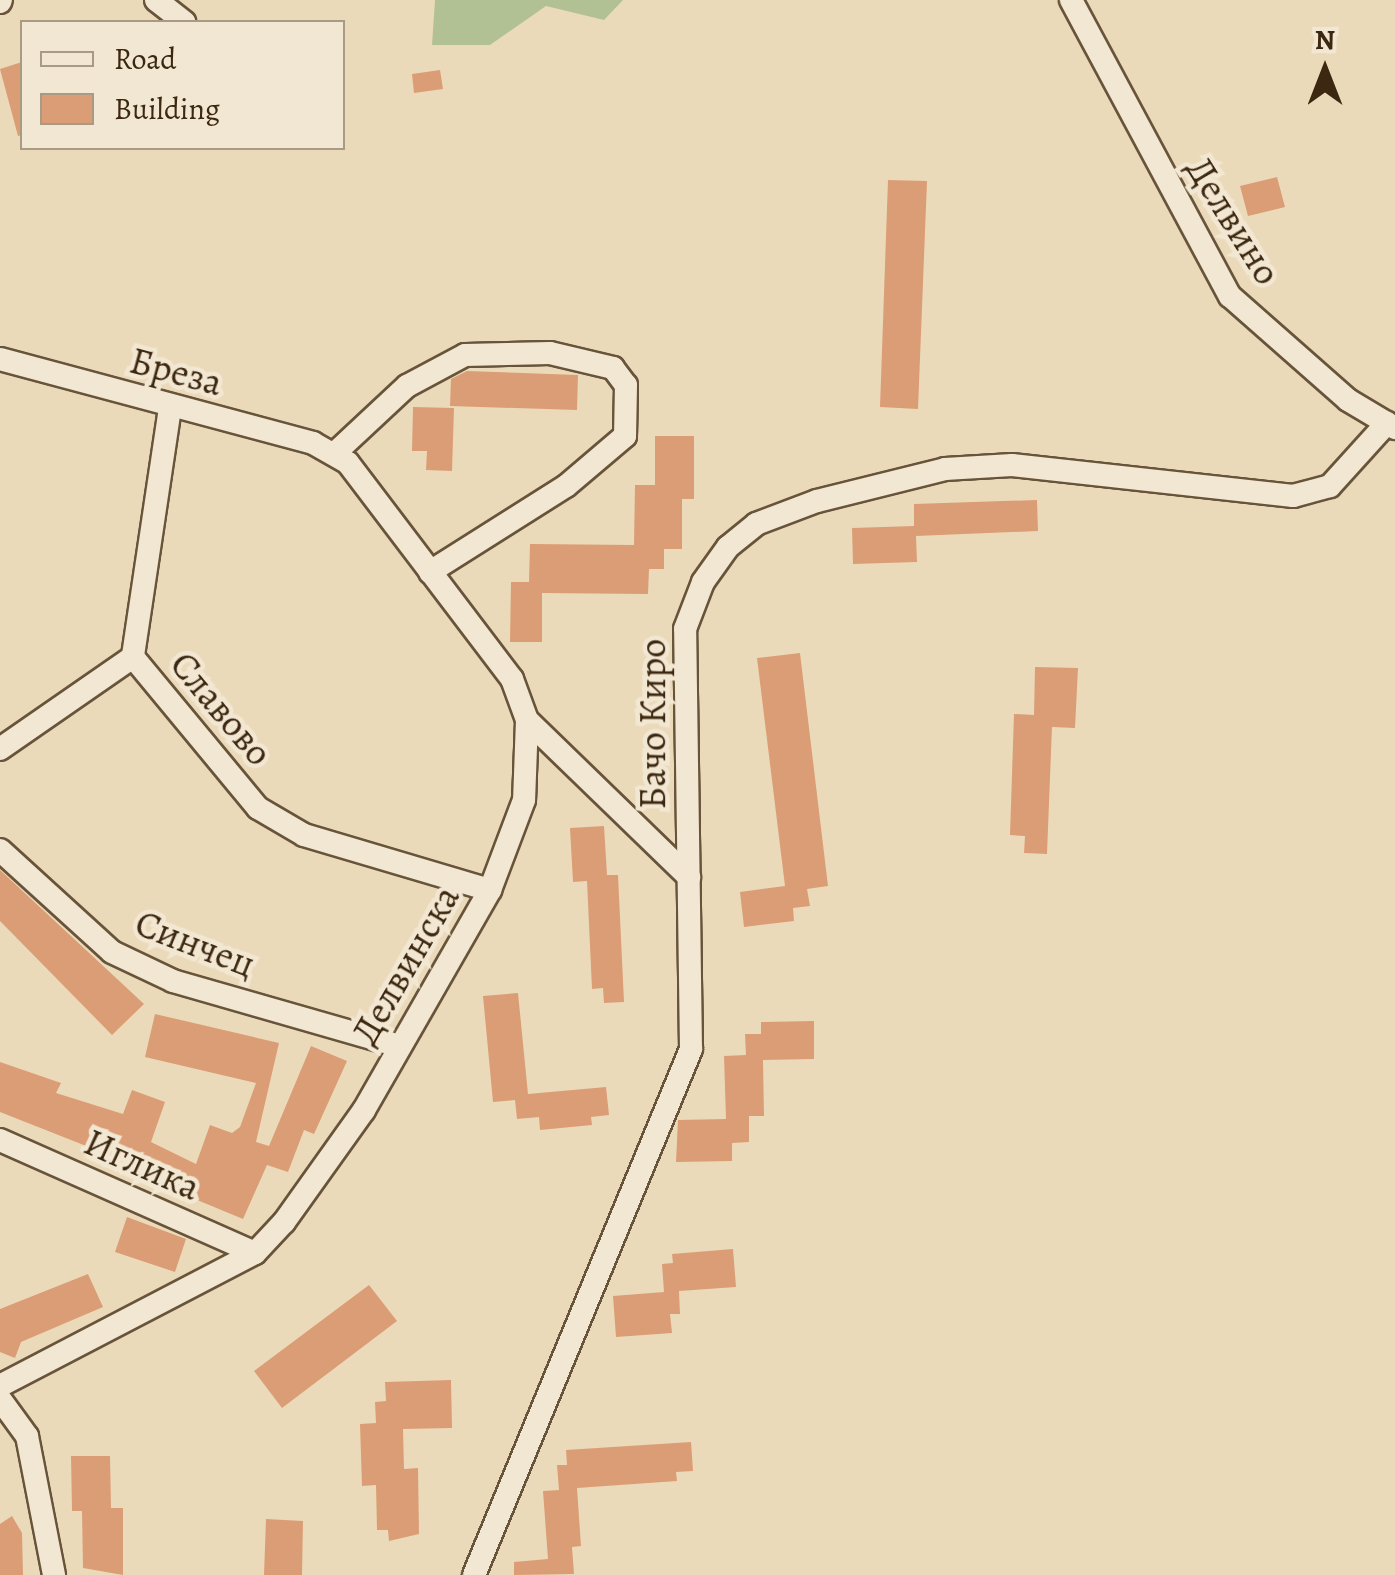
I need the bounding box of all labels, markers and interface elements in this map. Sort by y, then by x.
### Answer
legend [20,20,345,150]
north arrow [1275,20,1375,120]
text: N [1315,21,1335,59]
text: Road [114,39,176,79]
text: Building [114,89,220,129]
street label: Делвино [1176,149,1290,293]
street label: Бреза [125,338,227,406]
street label: Бачо Киро [630,639,676,809]
street label: Славово [160,643,282,775]
street label: Делвинска [342,877,470,1053]
street label: Синчец [129,900,261,988]
street label: Иглика [77,1119,207,1211]

